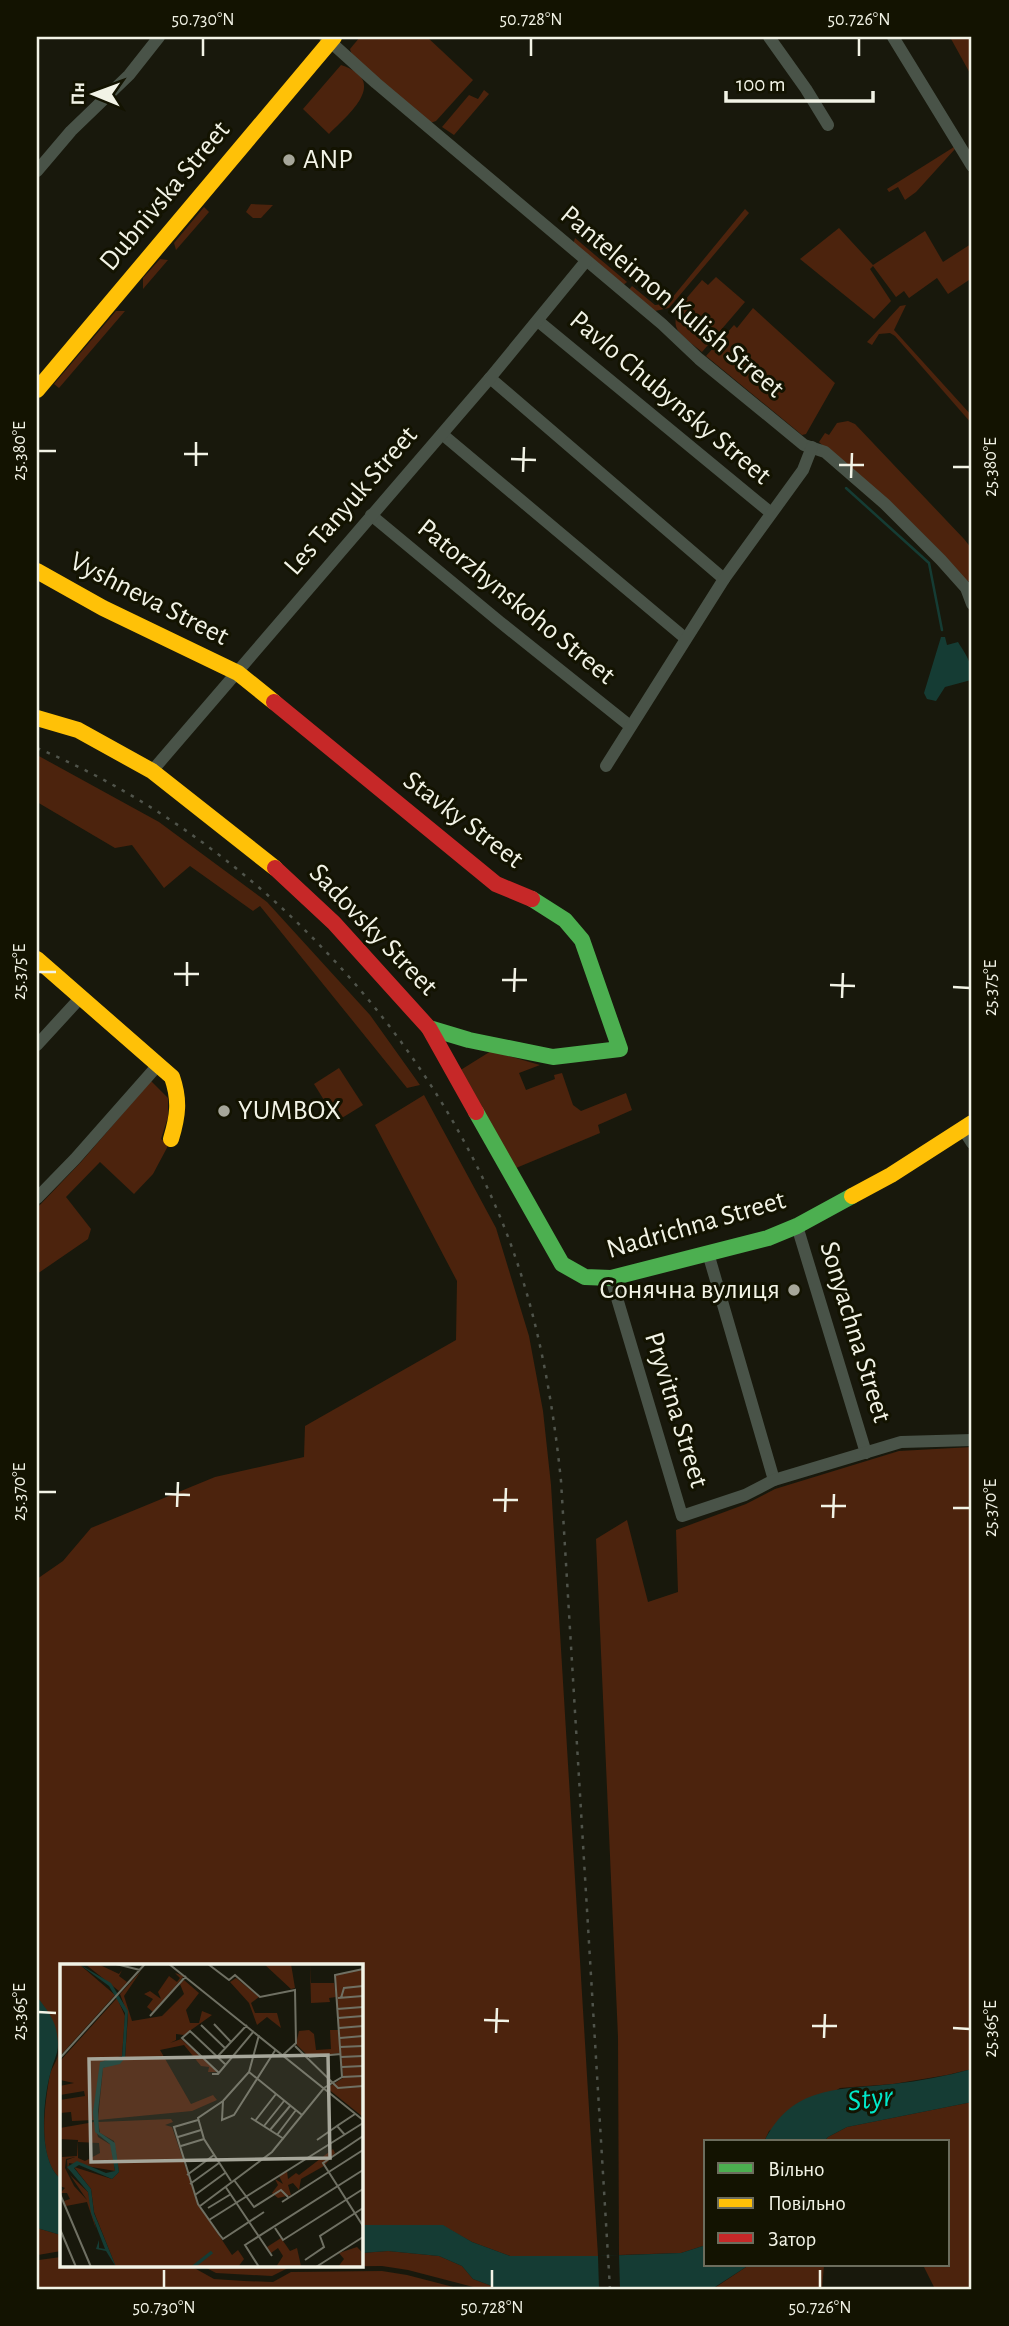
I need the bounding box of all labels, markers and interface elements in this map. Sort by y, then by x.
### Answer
text: 50.730°N [171,11,235,29]
text: 50.728°N [500,11,562,29]
text: 50.726°N [828,11,890,29]
north arrow [60,60,130,130]
scale bar [726,60,872,104]
text: 100 m [736,74,786,95]
text: Пн [69,82,88,105]
street label: Dubnivska Street [95,116,235,276]
place label: ANP [303,146,353,174]
marker: ANP [281,152,297,168]
street label: Panteleimon Kulish Street [555,201,789,403]
street label: Pavlo Chubynsky Street [564,306,776,490]
text: 25.380°E [11,421,29,481]
street label: Les Tanyuk Street [279,421,423,581]
text: 25.380°E [982,437,1000,497]
street label: Patorzhynskoho Street [412,514,620,690]
street label: Vyshneva Street [65,547,233,651]
street label: Stavky Street [398,766,528,874]
street label: Sadovsky Street [304,859,442,1001]
text: 25.375°E [11,944,29,1000]
text: 25.375°E [982,960,1000,1016]
place label: YUMBOX [238,1097,341,1125]
marker: YUMBOX [216,1103,232,1119]
street label: Nadrichna Street [603,1186,789,1264]
street label: Sonyachna Street [814,1238,896,1426]
place label: Сонячна вулиця [599,1276,780,1304]
marker: Сонячна вулиця [786,1282,802,1298]
street label: Pryvitna Street [639,1329,713,1491]
text: 25.370°E [11,1463,29,1521]
text: 25.370°E [982,1479,1000,1537]
inset map [60,1964,362,2266]
text: 25.365°E [11,1983,29,2041]
text: 25.365°E [982,2000,1000,2058]
water label: Styr [846,2081,896,2117]
legend [704,2140,950,2266]
text: Вільно [768,2159,824,2180]
text: Повільно [768,2193,846,2214]
text: Затор [768,2229,816,2250]
text: 50.730°N [132,2299,196,2317]
text: 50.728°N [461,2299,523,2317]
text: 50.726°N [789,2299,851,2317]

